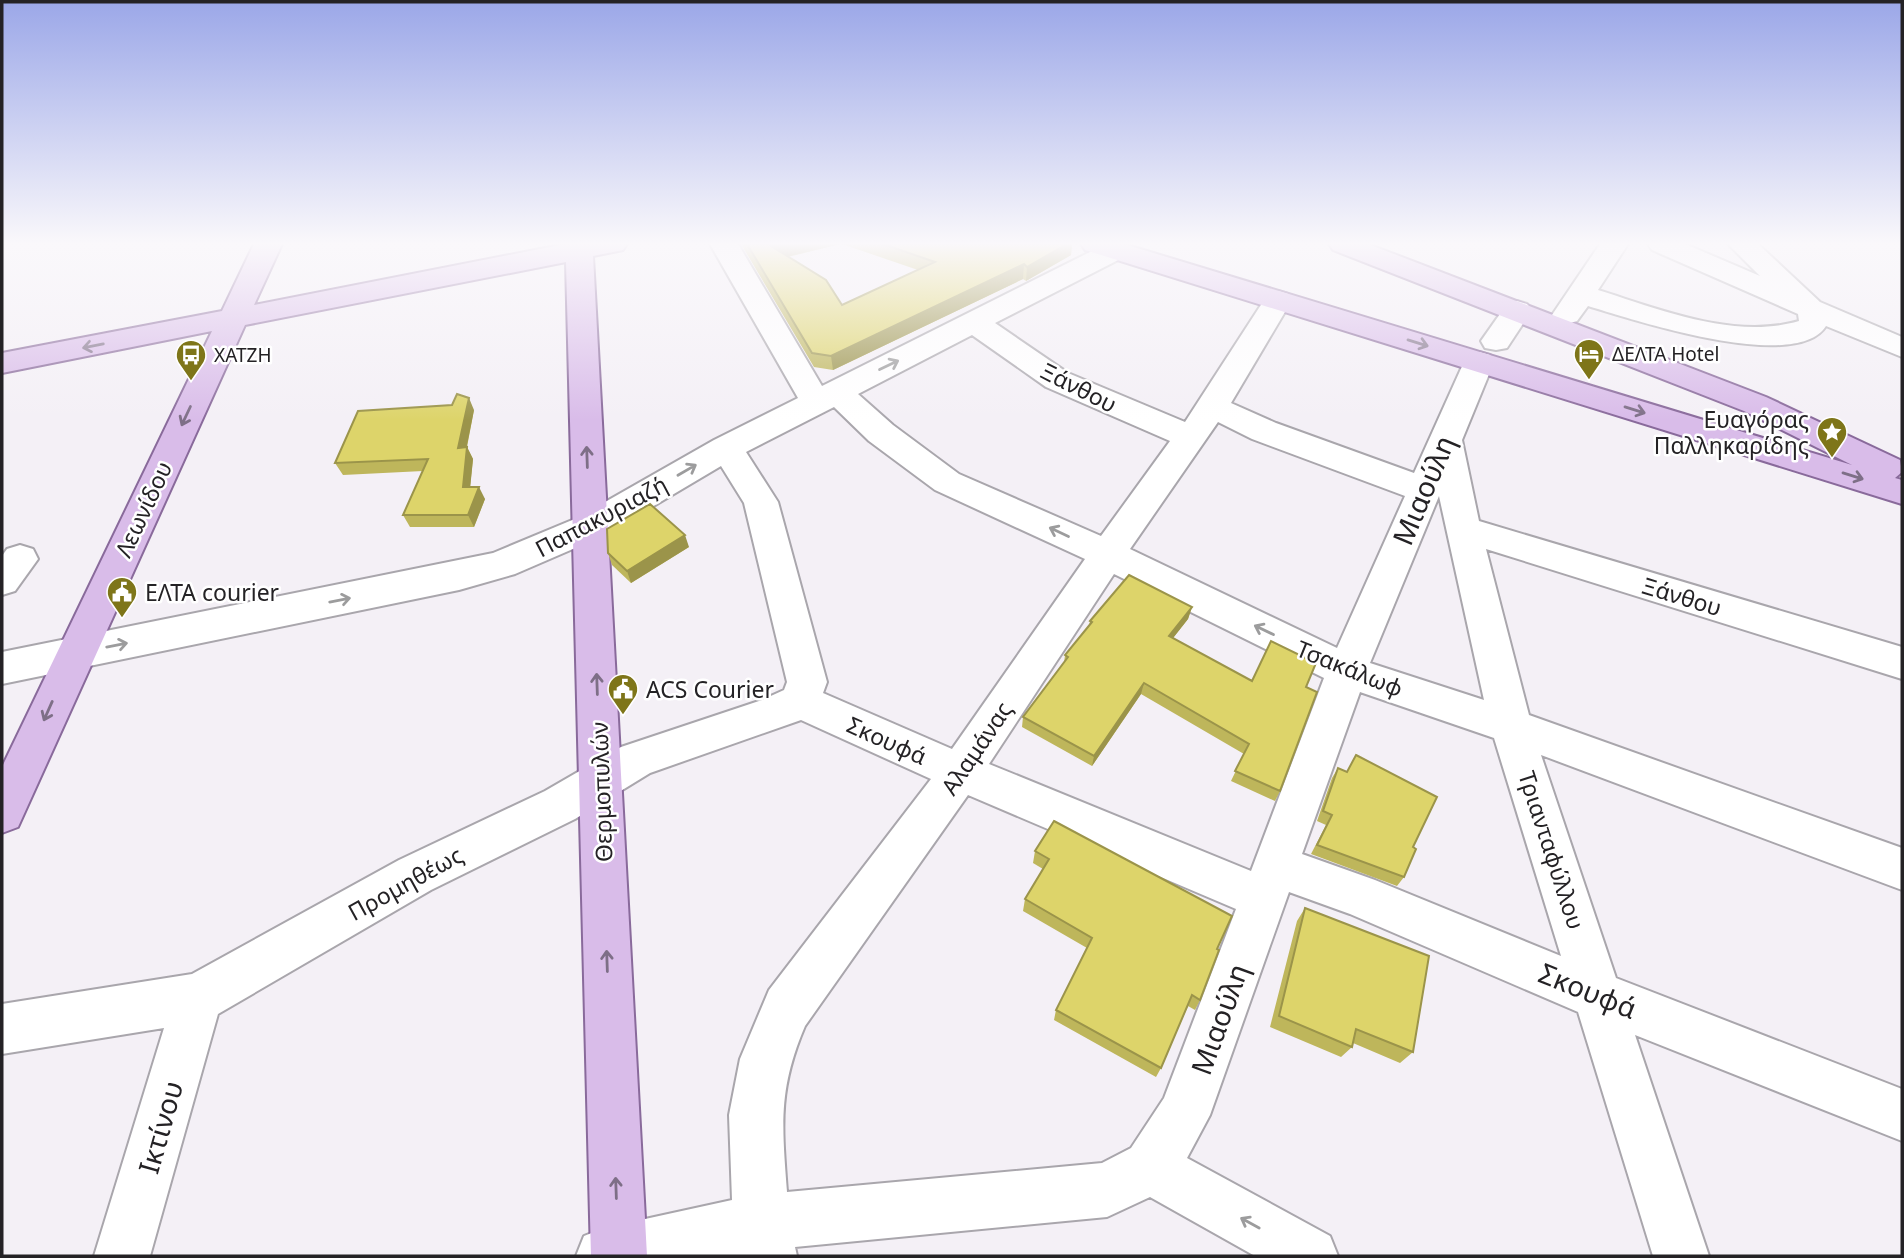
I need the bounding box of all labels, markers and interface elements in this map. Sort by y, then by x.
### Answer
one-way arrow [1407,337,1429,350]
hotel icon: ΔΕΛΤΑ Hotel [1572,337,1606,381]
bus stop icon: ΧΑΤΖΗ [174,338,208,382]
one-way arrow [82,339,105,353]
place label: ΔΕΛΤΑ Hotel [1612,341,1719,367]
place label: ΧΑΤΖΗ [214,342,271,368]
street label: Ξάνθου [1035,354,1123,420]
one-way arrow [878,358,899,371]
place label: Ευαγόρας Παλληκαρίδης [1654,403,1809,461]
one-way arrow [1624,404,1646,417]
one-way arrow [179,405,193,426]
place icon: Ευαγόρας Παλληκαρίδης [1815,415,1849,459]
street label: Μιαούλη [1383,429,1463,551]
one-way arrow [581,446,594,469]
street label: Λεωνίδου [107,456,179,562]
one-way arrow [677,463,697,477]
street label: Παπακυριαζή [529,468,673,564]
one-way arrow [1842,471,1864,484]
one-way arrow [1049,525,1070,538]
street label: Ξάνθου [1638,569,1726,623]
public building icon: ΕΛΤΑ courier [105,575,139,619]
place label: ΕΛΤΑ courier [145,576,280,608]
one-way arrow [328,592,351,606]
one-way arrow [1254,623,1275,637]
street label: Τσακάλωφ [1292,632,1408,704]
one-way arrow [105,637,128,651]
public building icon: ACS Courier [606,672,640,716]
one-way arrow [590,673,603,696]
place label: ACS Courier [646,673,774,705]
street label: Αλαμάνας [933,695,1019,801]
one-way arrow [41,700,54,721]
street label: Σκουφά [842,708,932,772]
street label: Θερμοπυλών [583,721,619,863]
street label: Τριανταφύλλου [1511,767,1593,933]
street label: Προμηθέως [342,838,468,928]
one-way arrow [601,949,614,972]
street label: Σκουφά [1533,953,1643,1027]
street label: Μιαούλη [1181,958,1257,1080]
street label: Ικτίνου [129,1076,191,1178]
one-way arrow [610,1177,623,1200]
one-way arrow [1241,1216,1261,1230]

